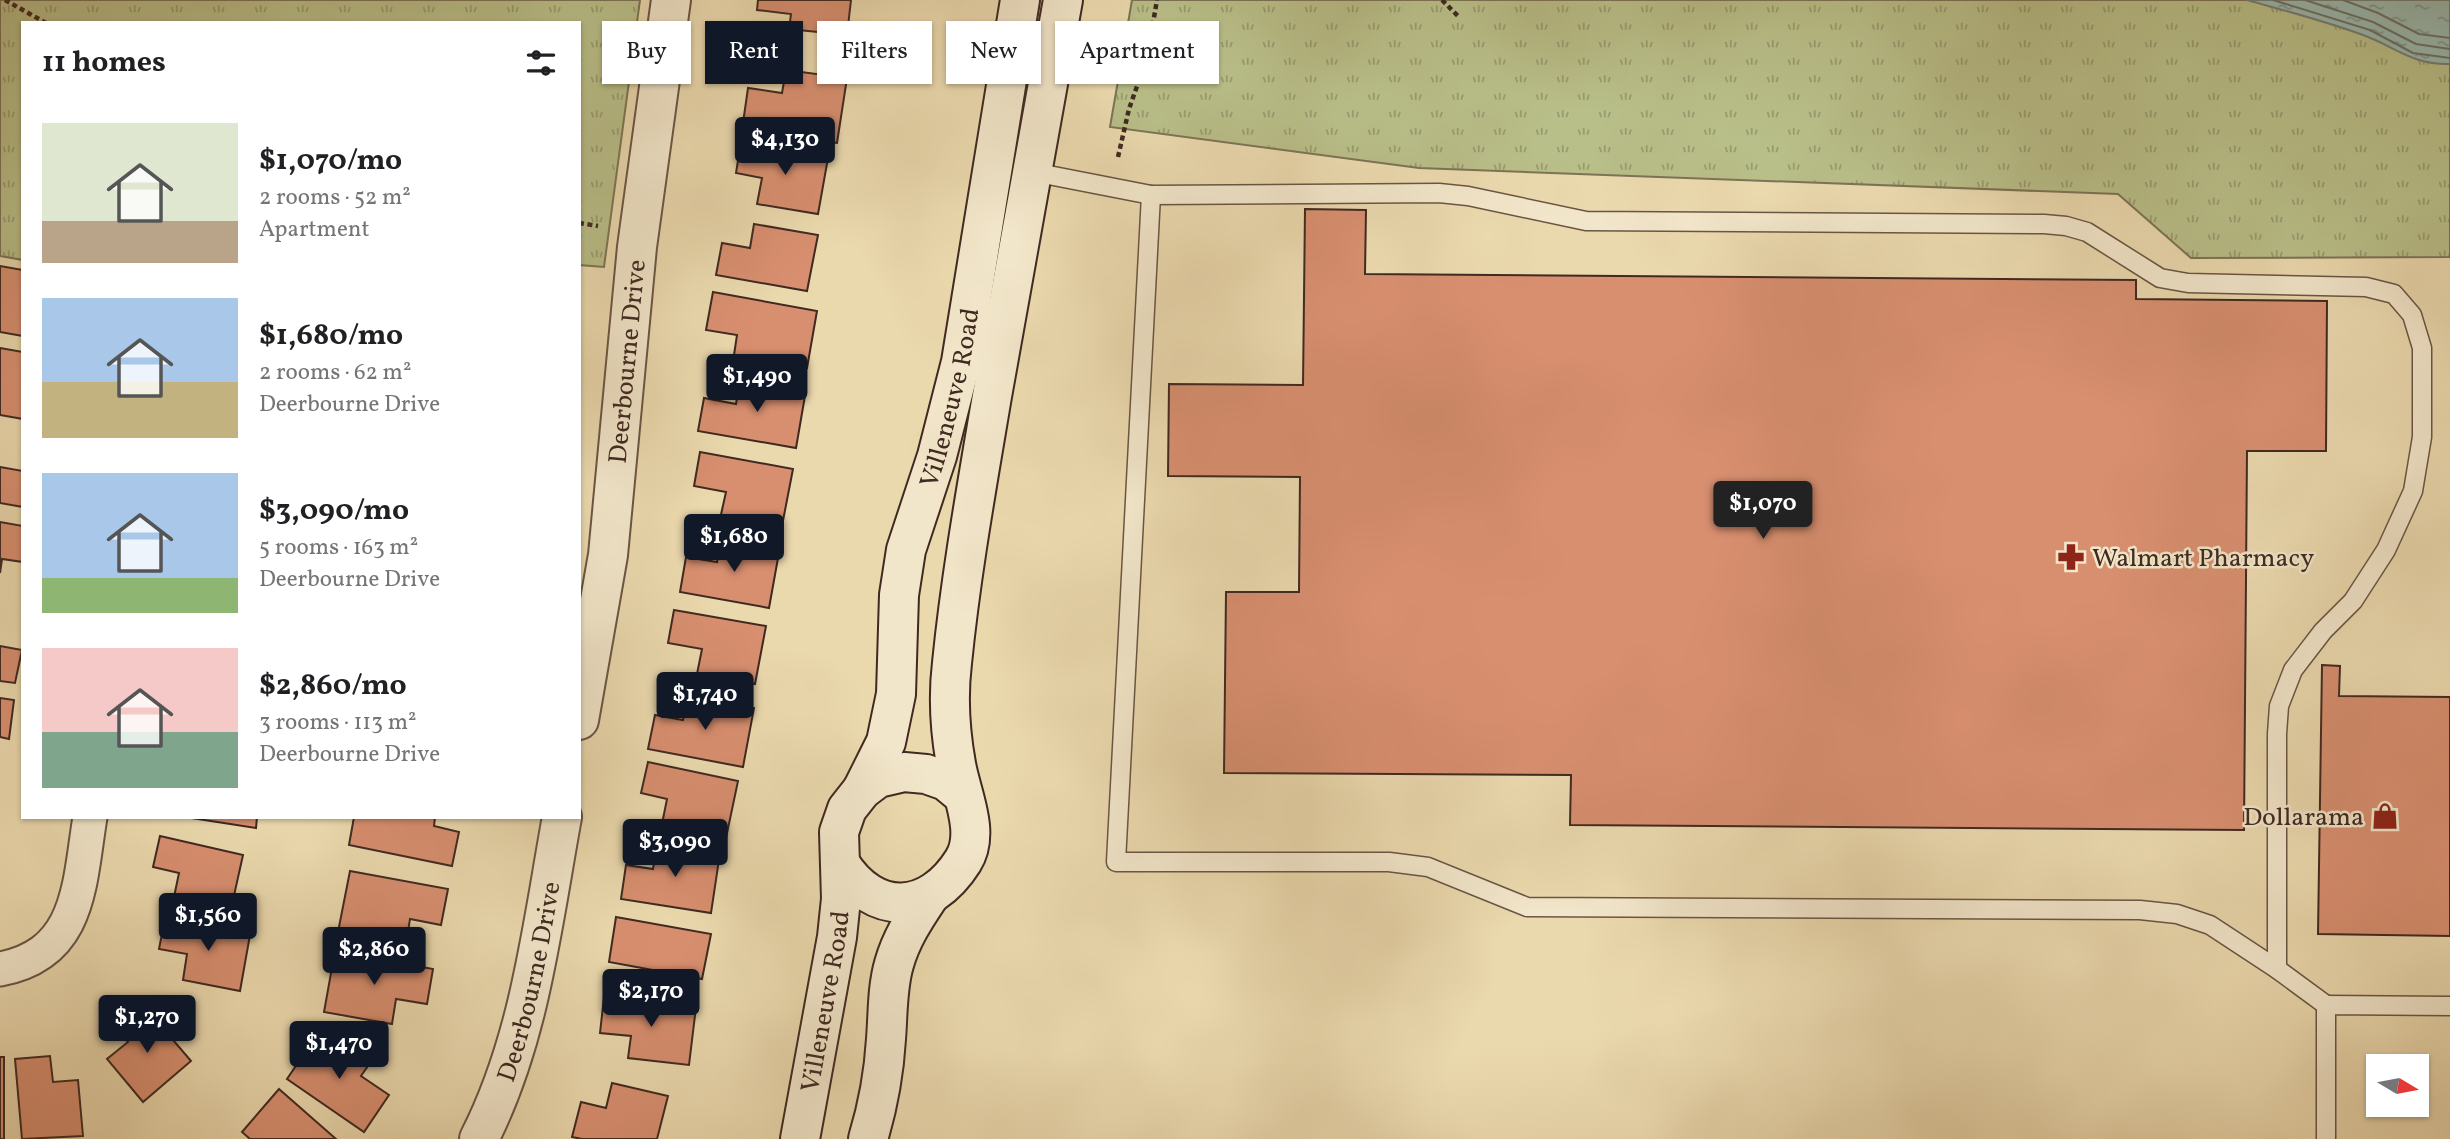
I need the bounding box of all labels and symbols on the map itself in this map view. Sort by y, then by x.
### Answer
pin: $4,130 [728,118,842,177]
street label: Deerbourne Drive [601,258,656,465]
street label: Villeneuve Road [912,306,990,493]
pin: $1,490 [700,354,814,414]
pin: $1,070 [1706,482,1820,541]
pin: $1,680 [677,514,791,574]
place label: Walmart Pharmacy [2092,541,2314,577]
pharmacy icon: Walmart Pharmacy [2056,542,2086,572]
pin: $1,740 [648,672,762,732]
place label: Dollarama [2243,800,2364,836]
shop icon: Dollarama [2370,801,2400,831]
pin: $3,090 [618,820,732,879]
street label: Deerbourne Drive [489,879,571,1087]
pin: $1,560 [151,894,265,953]
street label: Villeneuve Road [793,909,860,1095]
pin: $2,860 [317,928,431,987]
pin: $2,170 [594,970,708,1029]
pin: $1,270 [90,996,204,1055]
pin: $1,470 [282,1021,396,1081]
north arrow [2366,1054,2429,1116]

